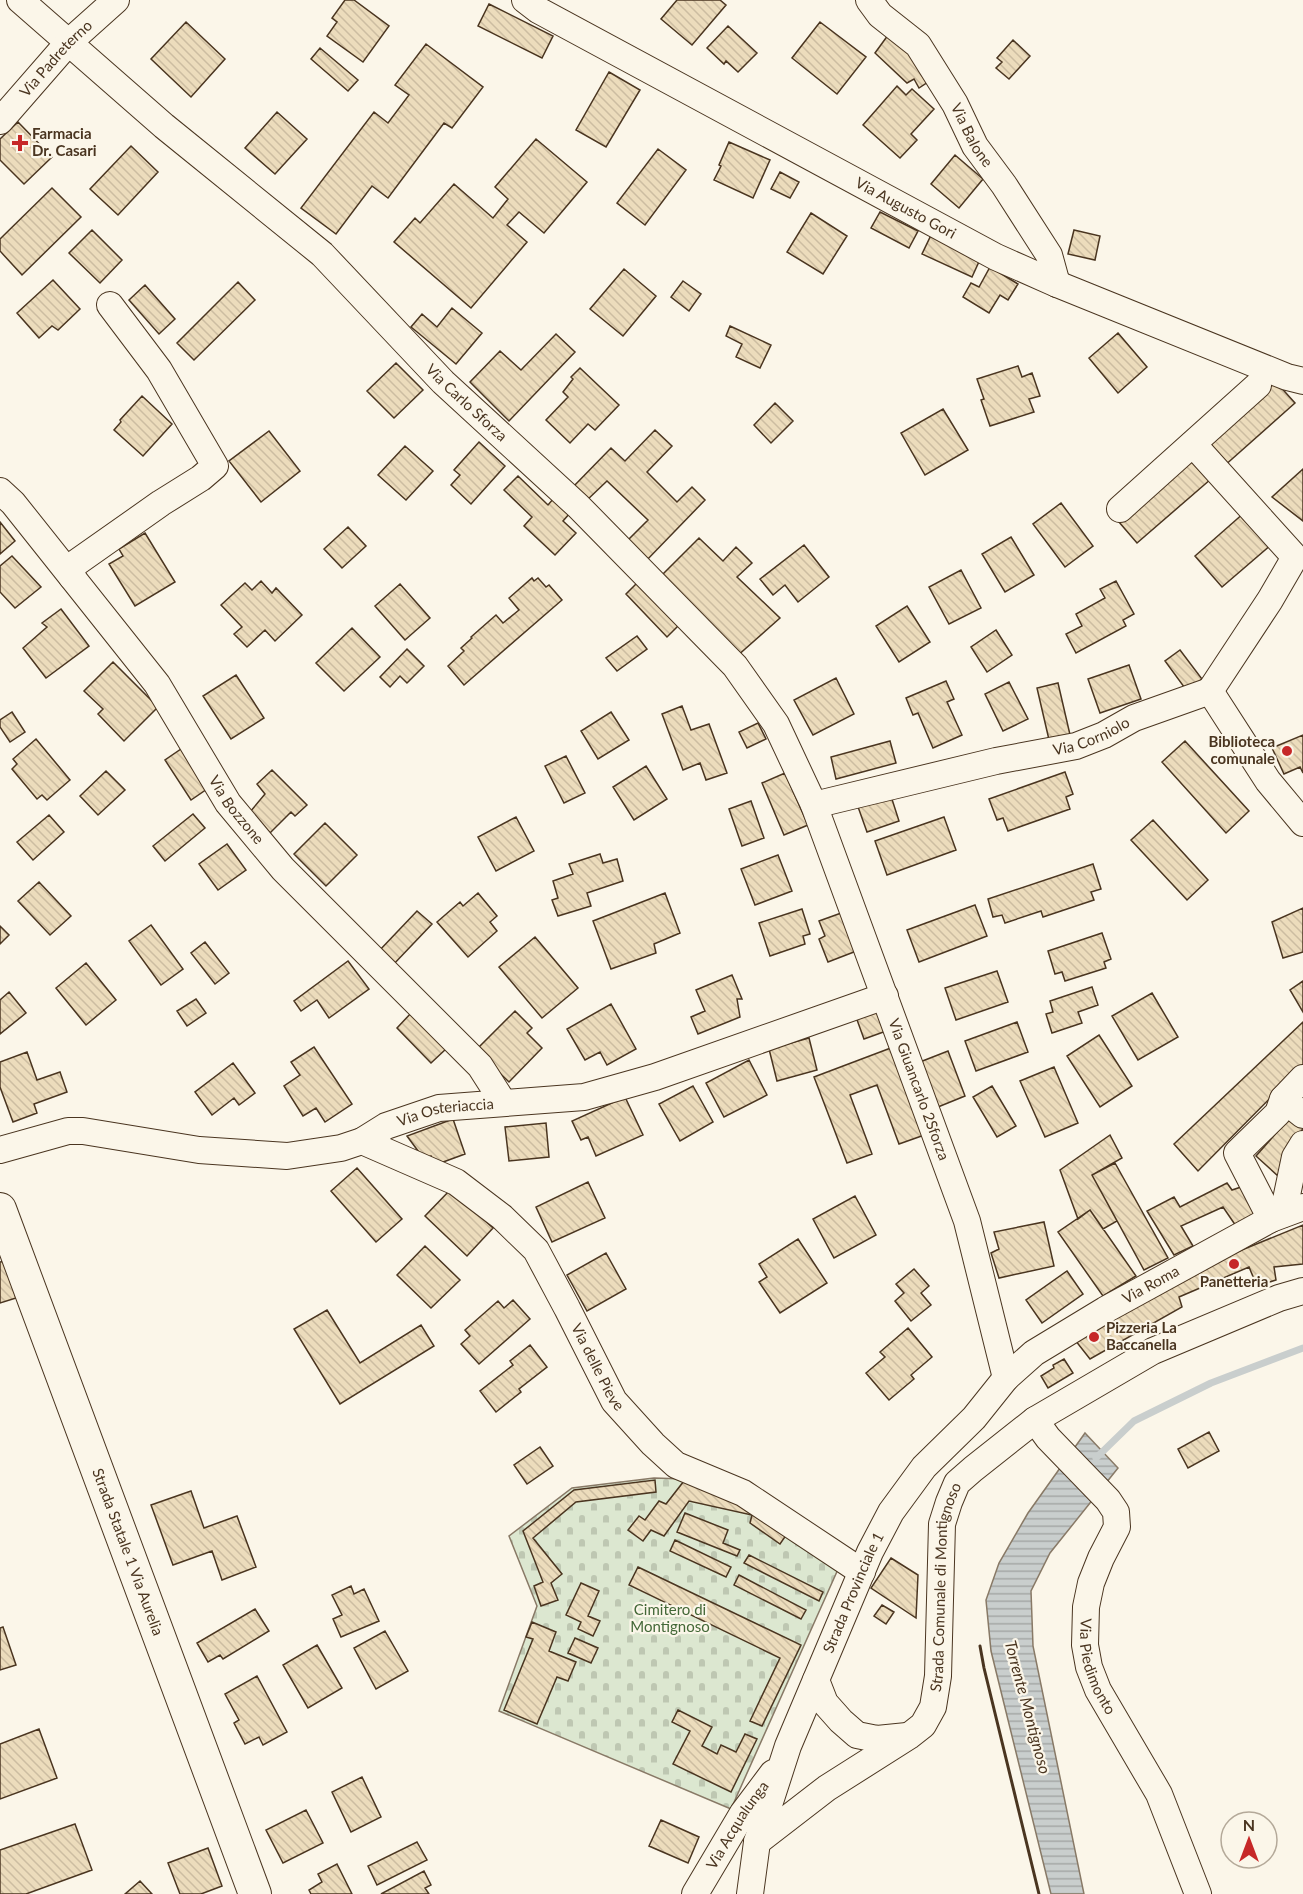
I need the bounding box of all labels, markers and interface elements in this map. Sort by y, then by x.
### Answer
street label: Via Padreterno [15,16,95,100]
street label: Via Balone [948,100,997,170]
place label: Farmacia Dr. Casari [32,124,97,159]
marker: Farmacia Dr. Casari [13,136,27,150]
street label: Via Augusto Gori [853,173,959,242]
street label: Via Carlo Sforza [423,360,511,444]
street label: Via Corniolo [1051,712,1132,758]
place label: Biblioteca comunale [1209,732,1275,767]
marker: Biblioteca comunale [1280,744,1294,758]
street label: Via Bozzone [206,772,268,847]
street label: Via Giuancarlo 2Sforza [885,1016,954,1163]
street label: Via Osteriaccia [394,1094,494,1130]
marker: Panetteria [1227,1257,1241,1271]
street label: Via Roma [1119,1261,1182,1307]
place label: Panetteria [1200,1272,1268,1290]
place label: Pizzeria La Baccanella [1106,1318,1177,1353]
street label: Via delle Pieve [568,1320,628,1414]
marker: Pizzeria La Baccanella [1087,1330,1101,1344]
street label: Strada Statale 1 Via Aurelia [89,1466,168,1638]
street label: Strada Comunale di Montignoso [926,1479,964,1693]
street label: Strada Provinciale 1 [818,1529,887,1656]
park label: Cimitero di Montignoso [630,1600,710,1635]
street label: Via Piedimonto [1077,1618,1120,1717]
water label: Torrente Montignoso [1002,1638,1055,1776]
street label: Via Acqualunga [702,1777,772,1872]
north arrow [1219,1810,1279,1870]
text: N [1243,1815,1255,1834]

